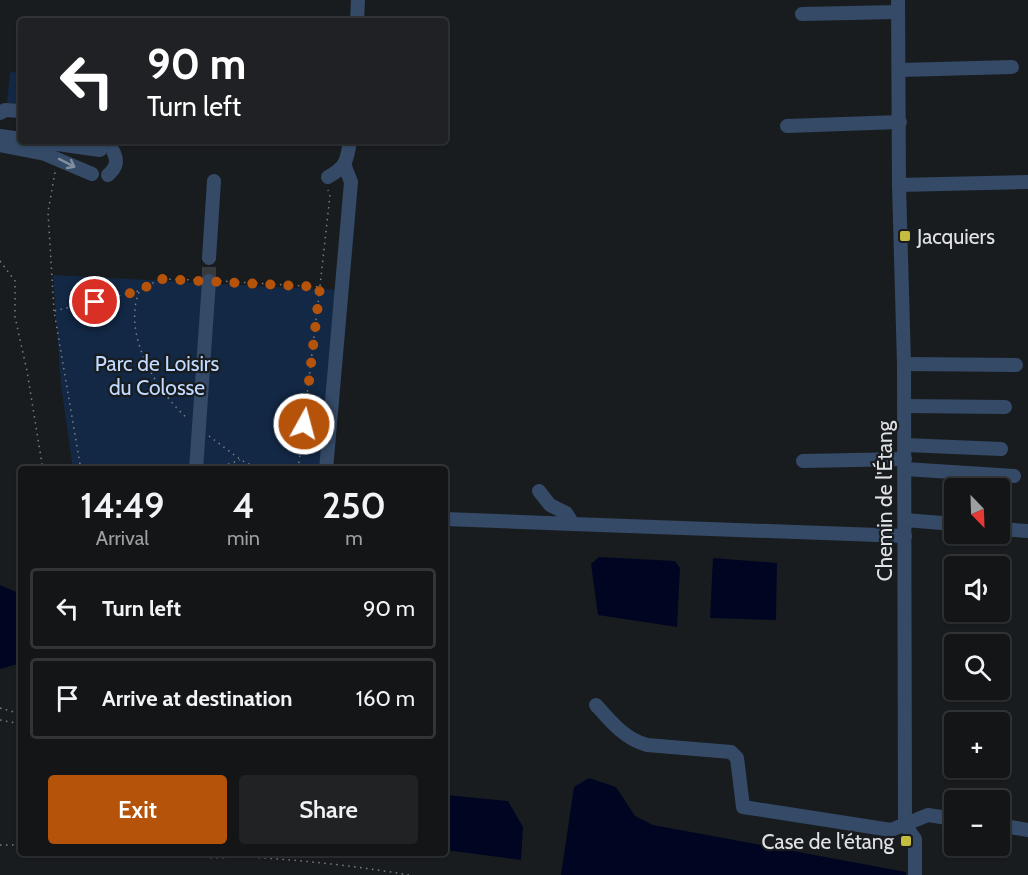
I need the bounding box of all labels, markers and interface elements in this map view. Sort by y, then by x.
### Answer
text: 90 m [147,38,246,90]
icon: left [48,42,126,120]
text: Turn left [147,90,241,123]
one-way arrow [57,158,75,169]
place label: Jacquiers [916,224,995,249]
marker: Jacquiers [898,229,912,243]
pin [69,276,120,327]
icon: arrive [78,285,111,318]
park label: Parc de Loisirs du Colosse [95,351,219,400]
position arrow [272,392,336,456]
street label: Chemin de l'Étang [872,420,897,581]
north arrow [944,478,1010,544]
map controls [944,478,1010,856]
text: 14:49 [80,483,165,527]
text: 4 [232,483,254,527]
text: 250 [322,483,386,527]
text: Arrival [96,526,149,550]
text: min [227,526,260,550]
text: m [345,526,363,550]
button: sound [944,556,1010,622]
icon: left [51,592,84,625]
text: Turn left [102,595,181,622]
text: 90 m [363,595,415,622]
button: search [944,634,1010,700]
icon: arrive [51,682,84,715]
text: Arrive at destination [102,685,292,712]
text: 160 m [356,685,415,712]
button: + [944,712,1010,778]
button: Exit [48,775,227,844]
button: Share [239,775,418,844]
button: − [944,790,1010,856]
place label: Case de l'étang [762,829,895,854]
marker: Case de l'étang [899,834,913,848]

